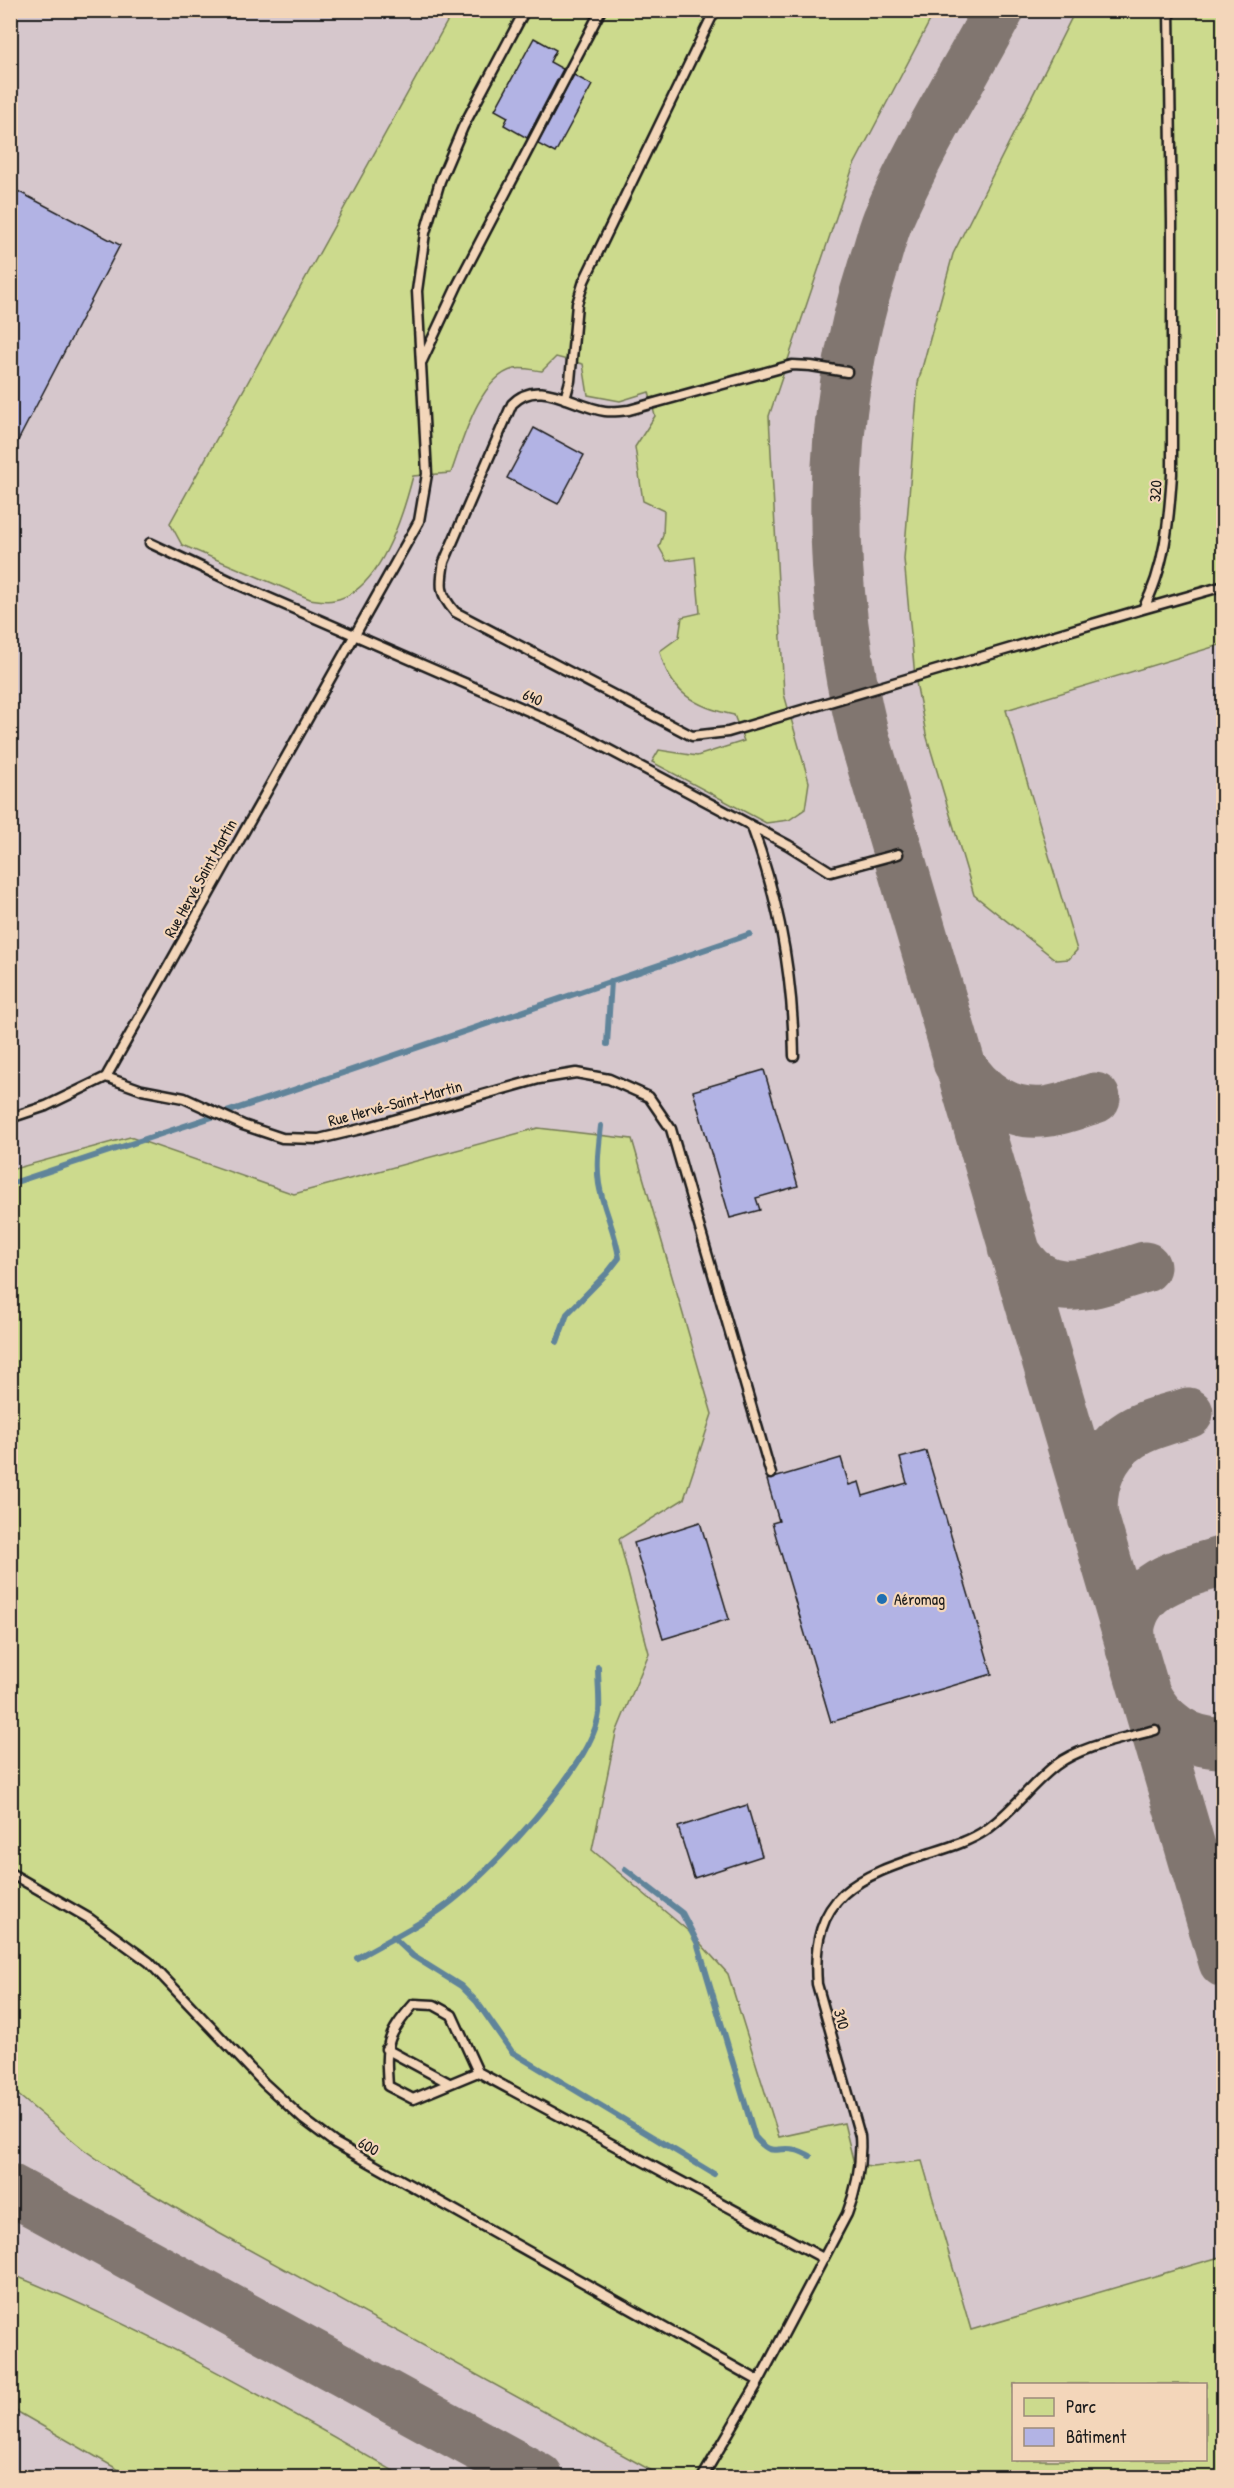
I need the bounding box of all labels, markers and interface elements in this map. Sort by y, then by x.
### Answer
street label: 320 [1143,479,1167,503]
street label: 640 [520,683,546,711]
street label: Rue Hervé Saint Martin [158,815,242,941]
street label: Rue Hervé-Saint-Martin [326,1075,464,1131]
place label: Aéromag [894,1588,945,1610]
marker: Aéromag [875,1592,889,1606]
street label: 310 [829,2006,855,2032]
street label: 600 [355,2131,383,2161]
legend [1012,2383,1207,2461]
text: Parc [1066,2394,1096,2419]
text: Bâtiment [1066,2424,1127,2449]

